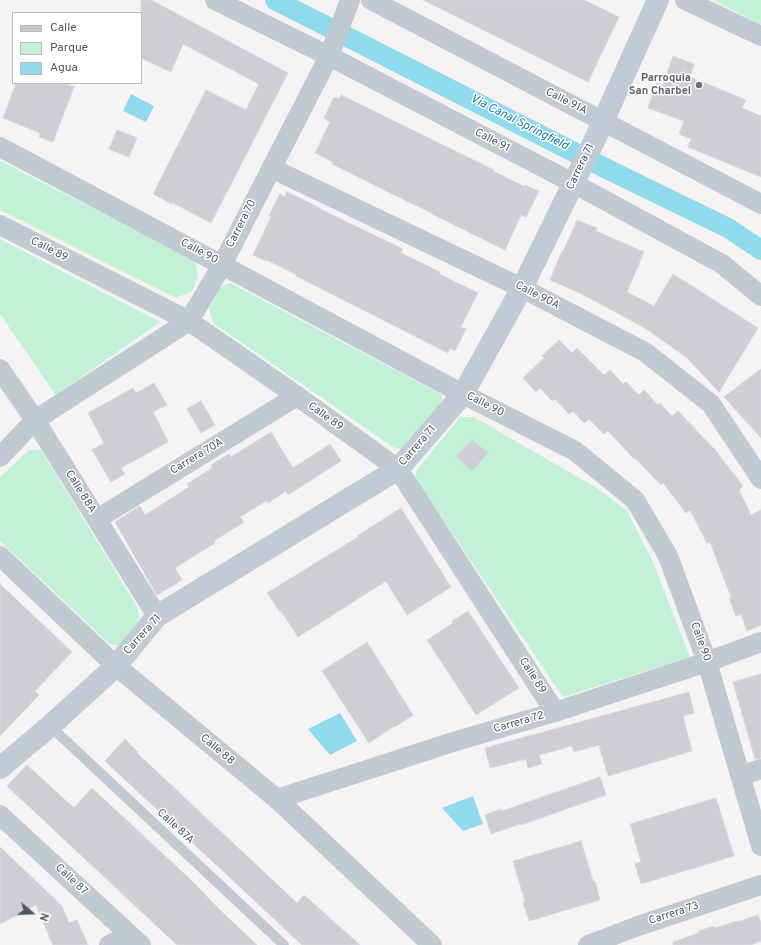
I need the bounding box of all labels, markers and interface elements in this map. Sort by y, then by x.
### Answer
legend [12,12,142,84]
text: Calle [50,20,77,36]
text: Parque [50,40,88,56]
text: Agua [50,60,78,76]
place label: Parroquia San Charbel [629,72,691,98]
marker: Parroquia San Charbel [694,80,704,90]
street label: Calle 91A [543,86,589,118]
water label: Via Canal Springfield [468,92,570,154]
street label: Calle 91 [472,127,512,155]
street label: Carrera 71 [564,142,598,192]
street label: Carrera 70 [224,198,260,250]
street label: Calle 89 [28,235,70,265]
street label: Calle 90 [178,237,220,267]
street label: Calle 90A [513,279,561,313]
street label: Calle 90 [464,390,506,420]
street label: Calle 89 [305,400,345,434]
street label: Carrera 71 [397,423,439,469]
street label: Carrera 70A [168,436,226,478]
street label: Calle 88A [62,468,98,516]
street label: Carrera 71 [121,612,165,658]
street label: Calle 90 [687,621,713,663]
street label: Calle 89 [516,656,548,696]
street label: Carrera 72 [492,709,546,737]
street label: Calle 88 [197,732,237,768]
street label: Calle 87A [154,807,196,847]
street label: Calle 87 [52,862,90,898]
north arrow [12,893,52,933]
street label: Carrera 73 [647,900,701,928]
text: N [35,911,51,923]

